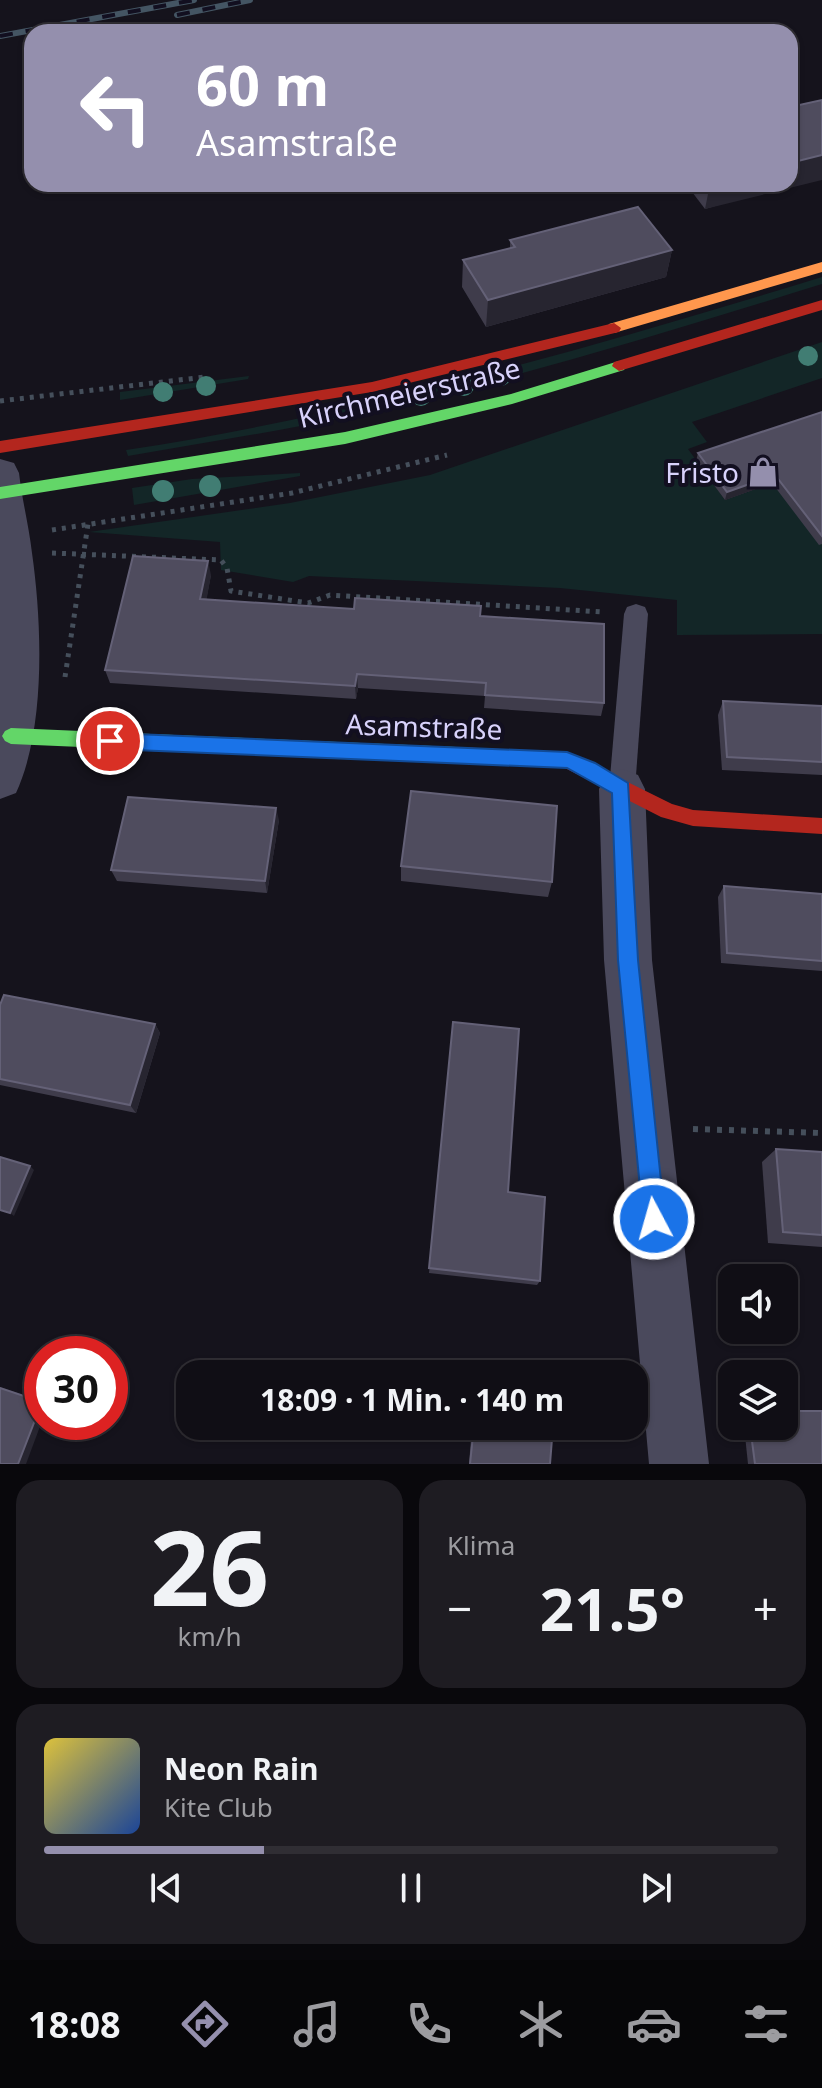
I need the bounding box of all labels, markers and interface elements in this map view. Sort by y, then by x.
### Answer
text: 60 m [196,46,329,122]
icon: left [64,56,168,160]
text: Asamstraße [196,118,398,167]
street label: Kirchmeierstraße [294,348,524,436]
place label: Fristo [665,453,739,491]
shop icon: Fristo [746,455,780,489]
street label: Asamstraße [345,704,503,748]
pin [76,707,144,775]
icon: arrive [88,719,132,763]
position arrow [612,1177,696,1261]
map controls [718,1264,798,1440]
button: sound [718,1264,798,1344]
speed limit sign: 30 [24,1336,128,1440]
button: layers [718,1360,798,1440]
text: 18:09 · 1 Min. · 140 m [260,1379,564,1420]
text: 26 [150,1495,269,1636]
text: Klima [447,1527,515,1563]
text: 21.5° [540,1567,685,1649]
text: − [447,1578,472,1638]
text: + [753,1578,778,1638]
text: km/h [178,1618,241,1654]
text: Neon Rain [164,1748,318,1789]
text: Kite Club [164,1789,273,1825]
icon: previous [144,1866,188,1910]
icon: pause [389,1866,433,1910]
icon: next [634,1866,678,1910]
icon: directions [177,1996,233,2052]
icon: music [289,1996,345,2052]
icon: phone [401,1996,457,2052]
icon: climate [513,1996,569,2052]
icon: car [626,1996,682,2052]
icon: filters [738,1996,794,2052]
text: 18:08 [28,2000,121,2049]

